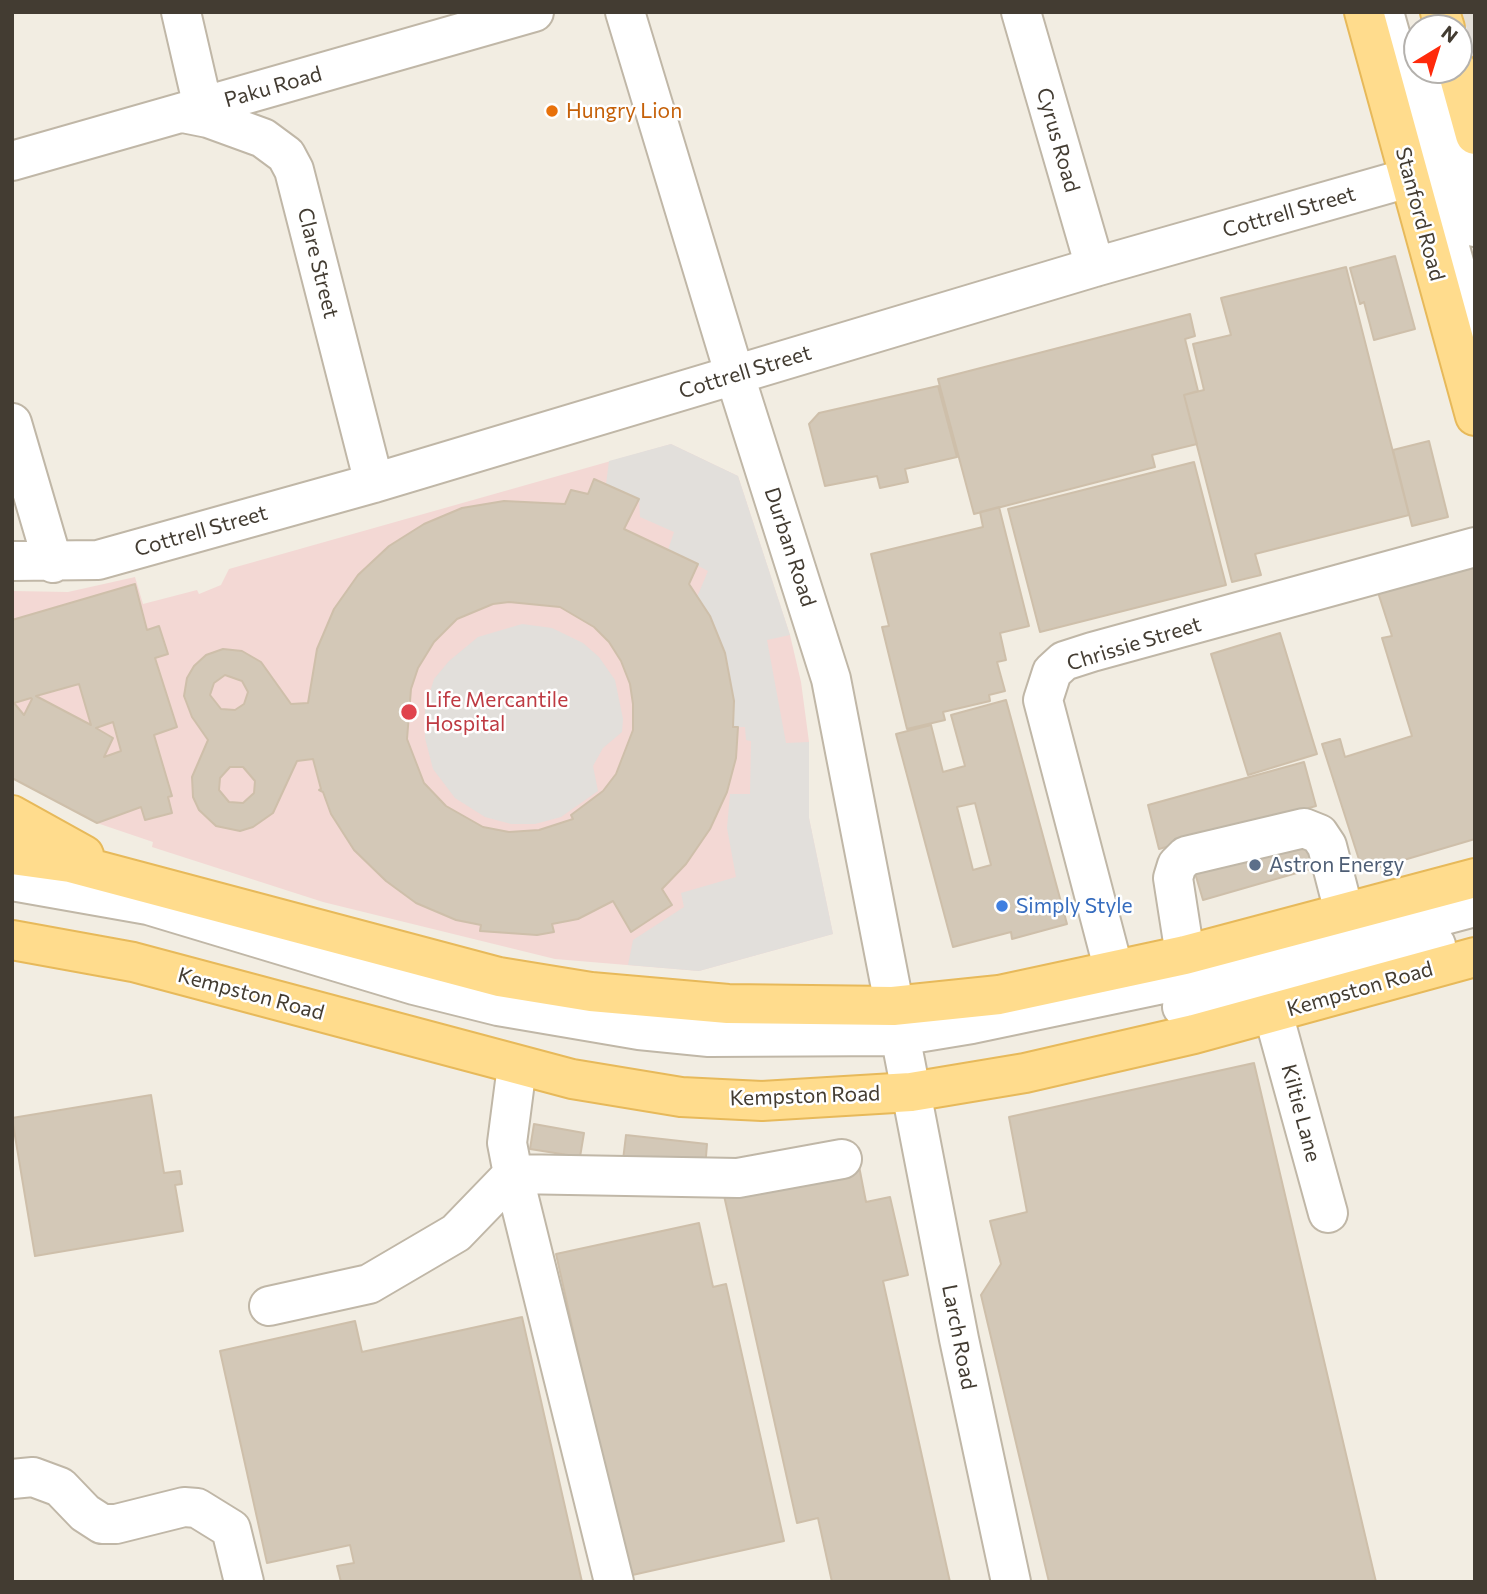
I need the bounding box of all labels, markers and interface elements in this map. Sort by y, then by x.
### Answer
north arrow [1403,14,1473,84]
text: N [1437,20,1463,47]
street label: Paku Road [221,61,325,113]
street label: Cyrus Road [1031,85,1085,195]
place label: Hungry Lion [566,98,682,124]
marker: Hungry Lion [544,103,560,119]
street label: Stanford Road [1390,144,1450,284]
street label: Cottrell Street [1220,181,1358,243]
street label: Clare Street [292,205,344,321]
street label: Cottrell Street [676,340,814,404]
street label: Durban Road [759,484,821,610]
street label: Cottrell Street [132,500,270,562]
street label: Chrissie Street [1064,612,1204,676]
place label: Life Mercantile Hospital [425,687,568,737]
marker: Life Mercantile Hospital [399,702,419,722]
place label: Astron Energy [1269,852,1404,878]
marker: Astron Energy [1247,857,1263,873]
place label: Simply Style [1016,893,1133,919]
marker: Simply Style [994,898,1010,914]
street label: Kempston Road [1284,956,1436,1022]
street label: Kempston Road [175,962,327,1026]
street label: Kiltie Lane [1276,1061,1326,1165]
street label: Kempston Road [729,1081,881,1111]
street label: Larch Road [936,1282,982,1392]

